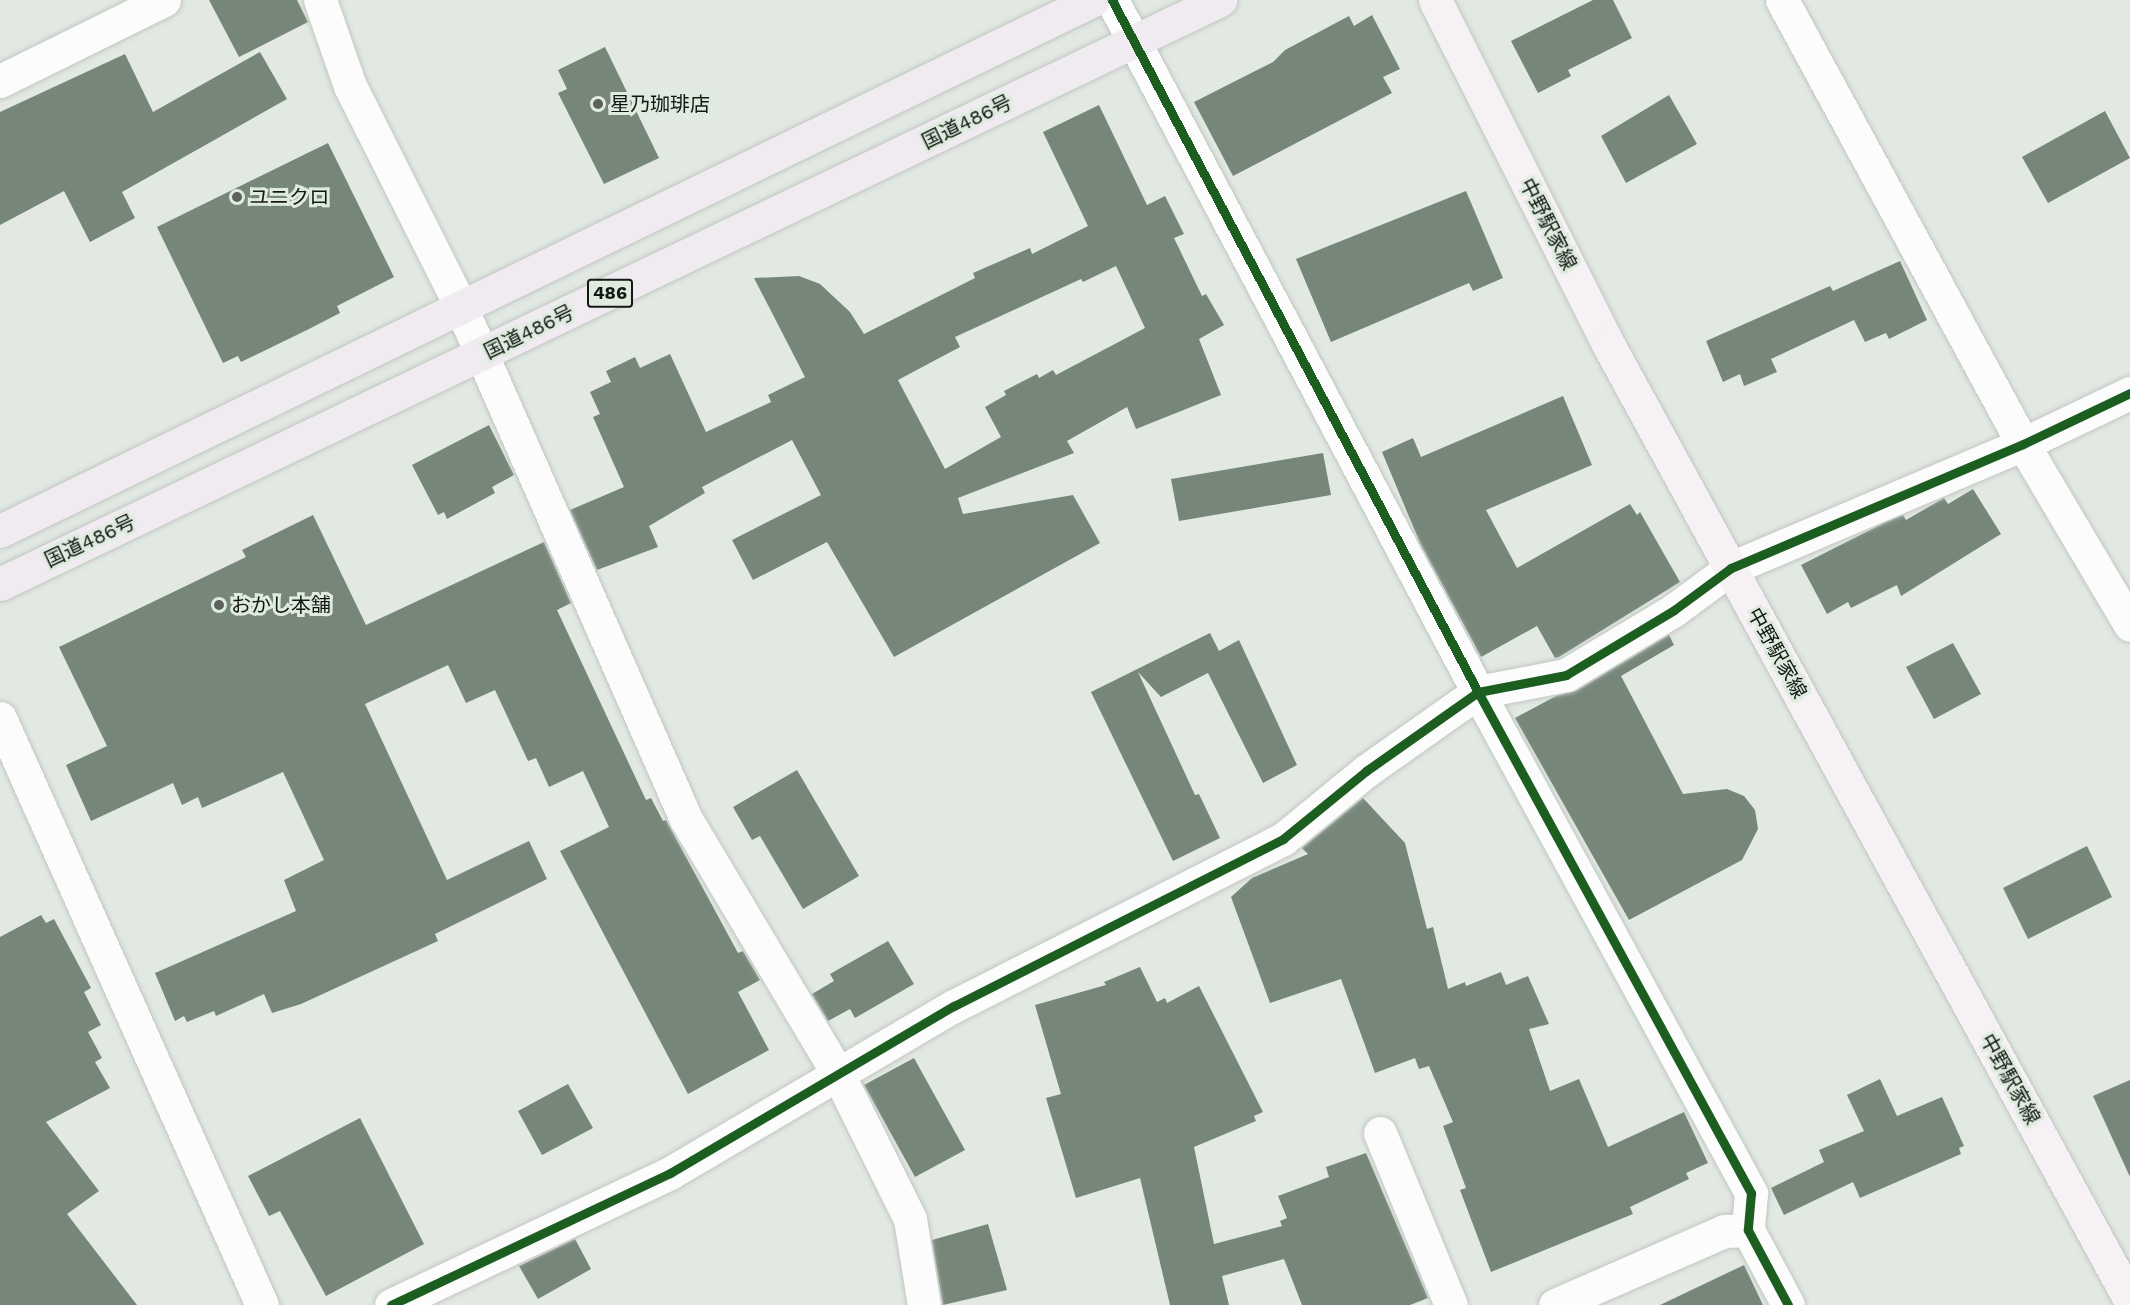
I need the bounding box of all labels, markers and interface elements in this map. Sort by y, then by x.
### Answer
street label: 国道486号 [918,90,1016,154]
place label: 星乃珈琲店 [610,92,710,116]
marker: 星乃珈琲店 [591,97,605,111]
street label: 中野駅家線 [1515,174,1581,274]
place label: ユニクロ [249,185,329,209]
marker: ユニクロ [230,190,244,204]
road number: 486 [586,278,634,308]
street label: 国道486号 [480,300,578,364]
street label: 国道486号 [41,510,139,572]
place label: おかし本舗 [231,593,331,617]
marker: おかし本舗 [212,598,226,612]
street label: 中野駅家線 [1742,603,1812,703]
street label: 中野駅家線 [1975,1029,2045,1129]

